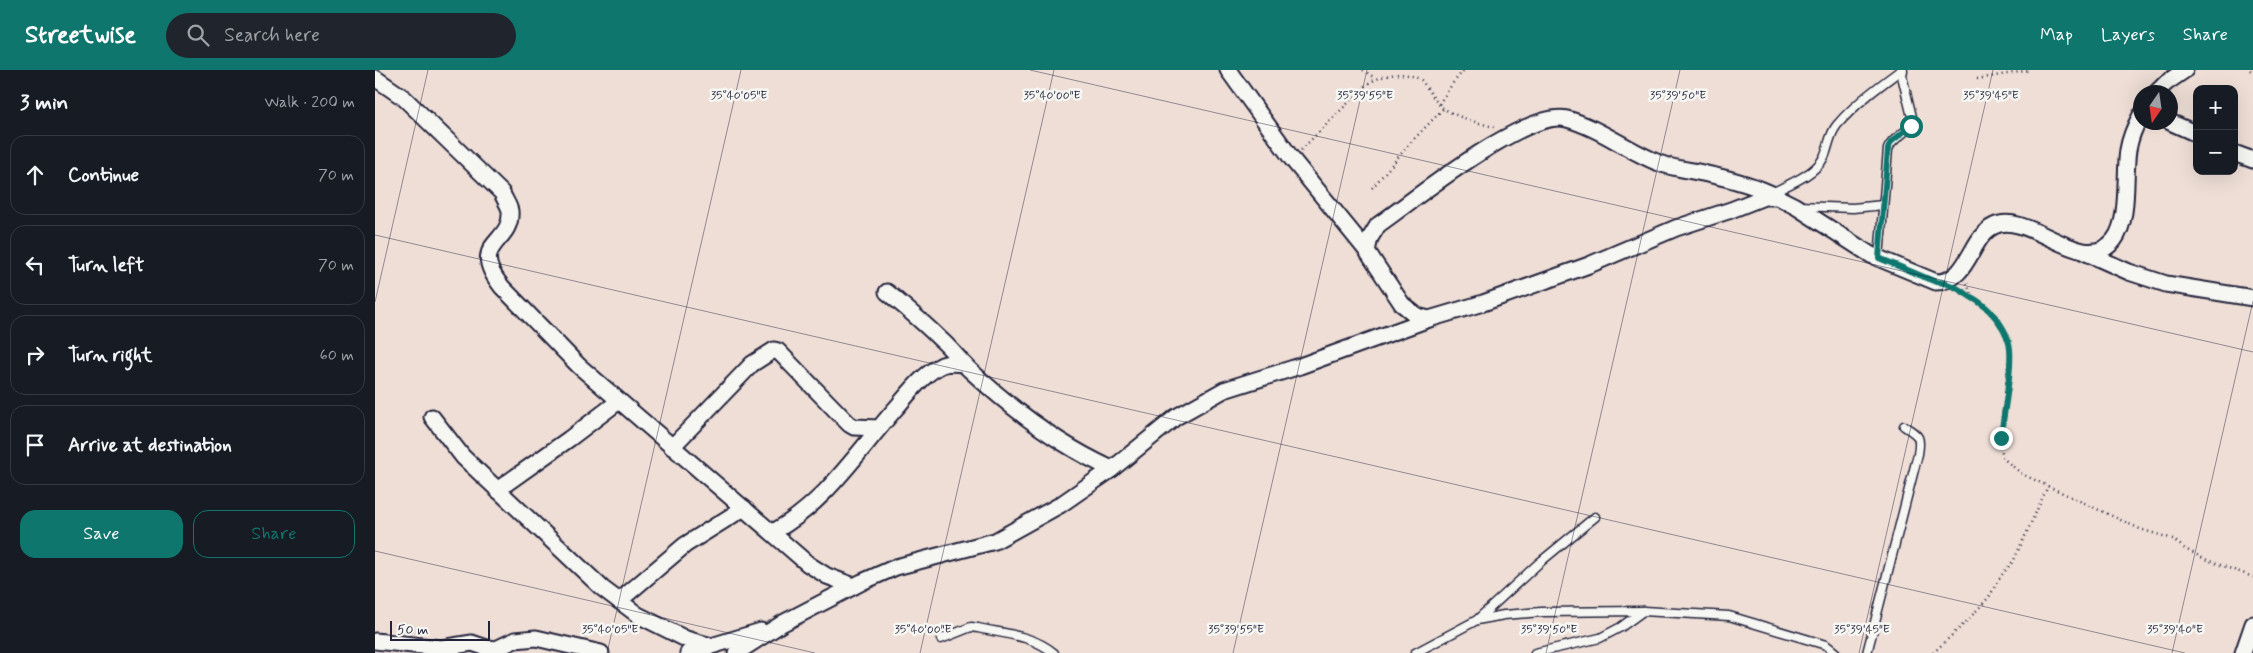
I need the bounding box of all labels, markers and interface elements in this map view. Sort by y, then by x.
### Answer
search box [166,13,516,58]
text: Streetwise [25,20,136,51]
icon: search [184,21,212,49]
text: Search here [224,23,320,48]
text: Map [2040,23,2073,47]
text: Layers [2101,23,2155,47]
text: Share [2183,23,2228,47]
north arrow [2133,85,2178,130]
map controls [2193,85,2238,175]
button: + [2193,85,2238,130]
text: 35°40'05"E [711,88,767,104]
text: 35°40'00"E [1023,88,1081,104]
text: 35°39'55"E [1337,88,1393,104]
text: 35°39'50"E [1650,88,1706,104]
text: 35°39'45"E [1963,88,2019,104]
text: 3 min [20,89,68,117]
text: Walk · 200 m [264,92,355,113]
route start [1900,115,1923,138]
button: − [2193,130,2238,175]
icon: ahead [21,161,49,189]
text: Continue [68,163,139,188]
text: 70 m [318,165,354,186]
icon: left [21,251,49,279]
text: Turn left [68,253,144,278]
text: 70 m [318,255,354,276]
icon: right [21,341,49,369]
text: Turn right [68,343,152,368]
text: 60 m [320,345,354,366]
route end [1990,427,2013,450]
icon: arrive [21,431,49,459]
text: Arrive at destination [68,433,232,458]
button: Save [20,510,183,558]
button: Share [193,510,355,558]
scale bar [390,618,490,641]
text: 50 m [397,621,428,639]
text: 35°40'05"E [582,622,638,638]
text: 35°40'00"E [894,622,952,638]
text: 35°39'55"E [1208,622,1264,638]
text: 35°39'50"E [1521,622,1577,638]
text: 35°39'45"E [1834,622,1890,638]
text: 35°39'40"E [2147,622,2203,638]

